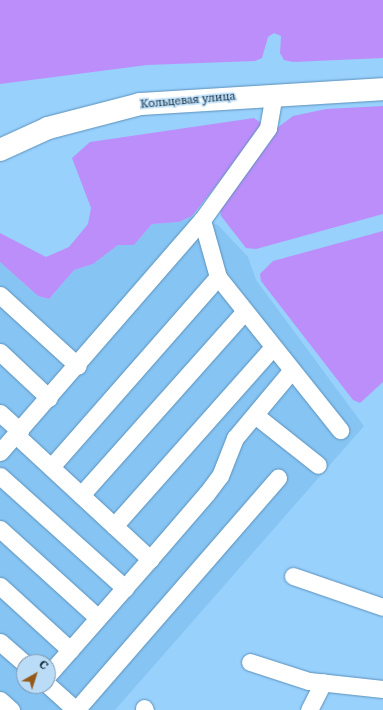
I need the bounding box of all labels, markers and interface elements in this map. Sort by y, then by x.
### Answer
street label: Кольцевая улица [140,90,236,112]
north arrow [16,654,56,694]
text: С [36,658,50,673]

